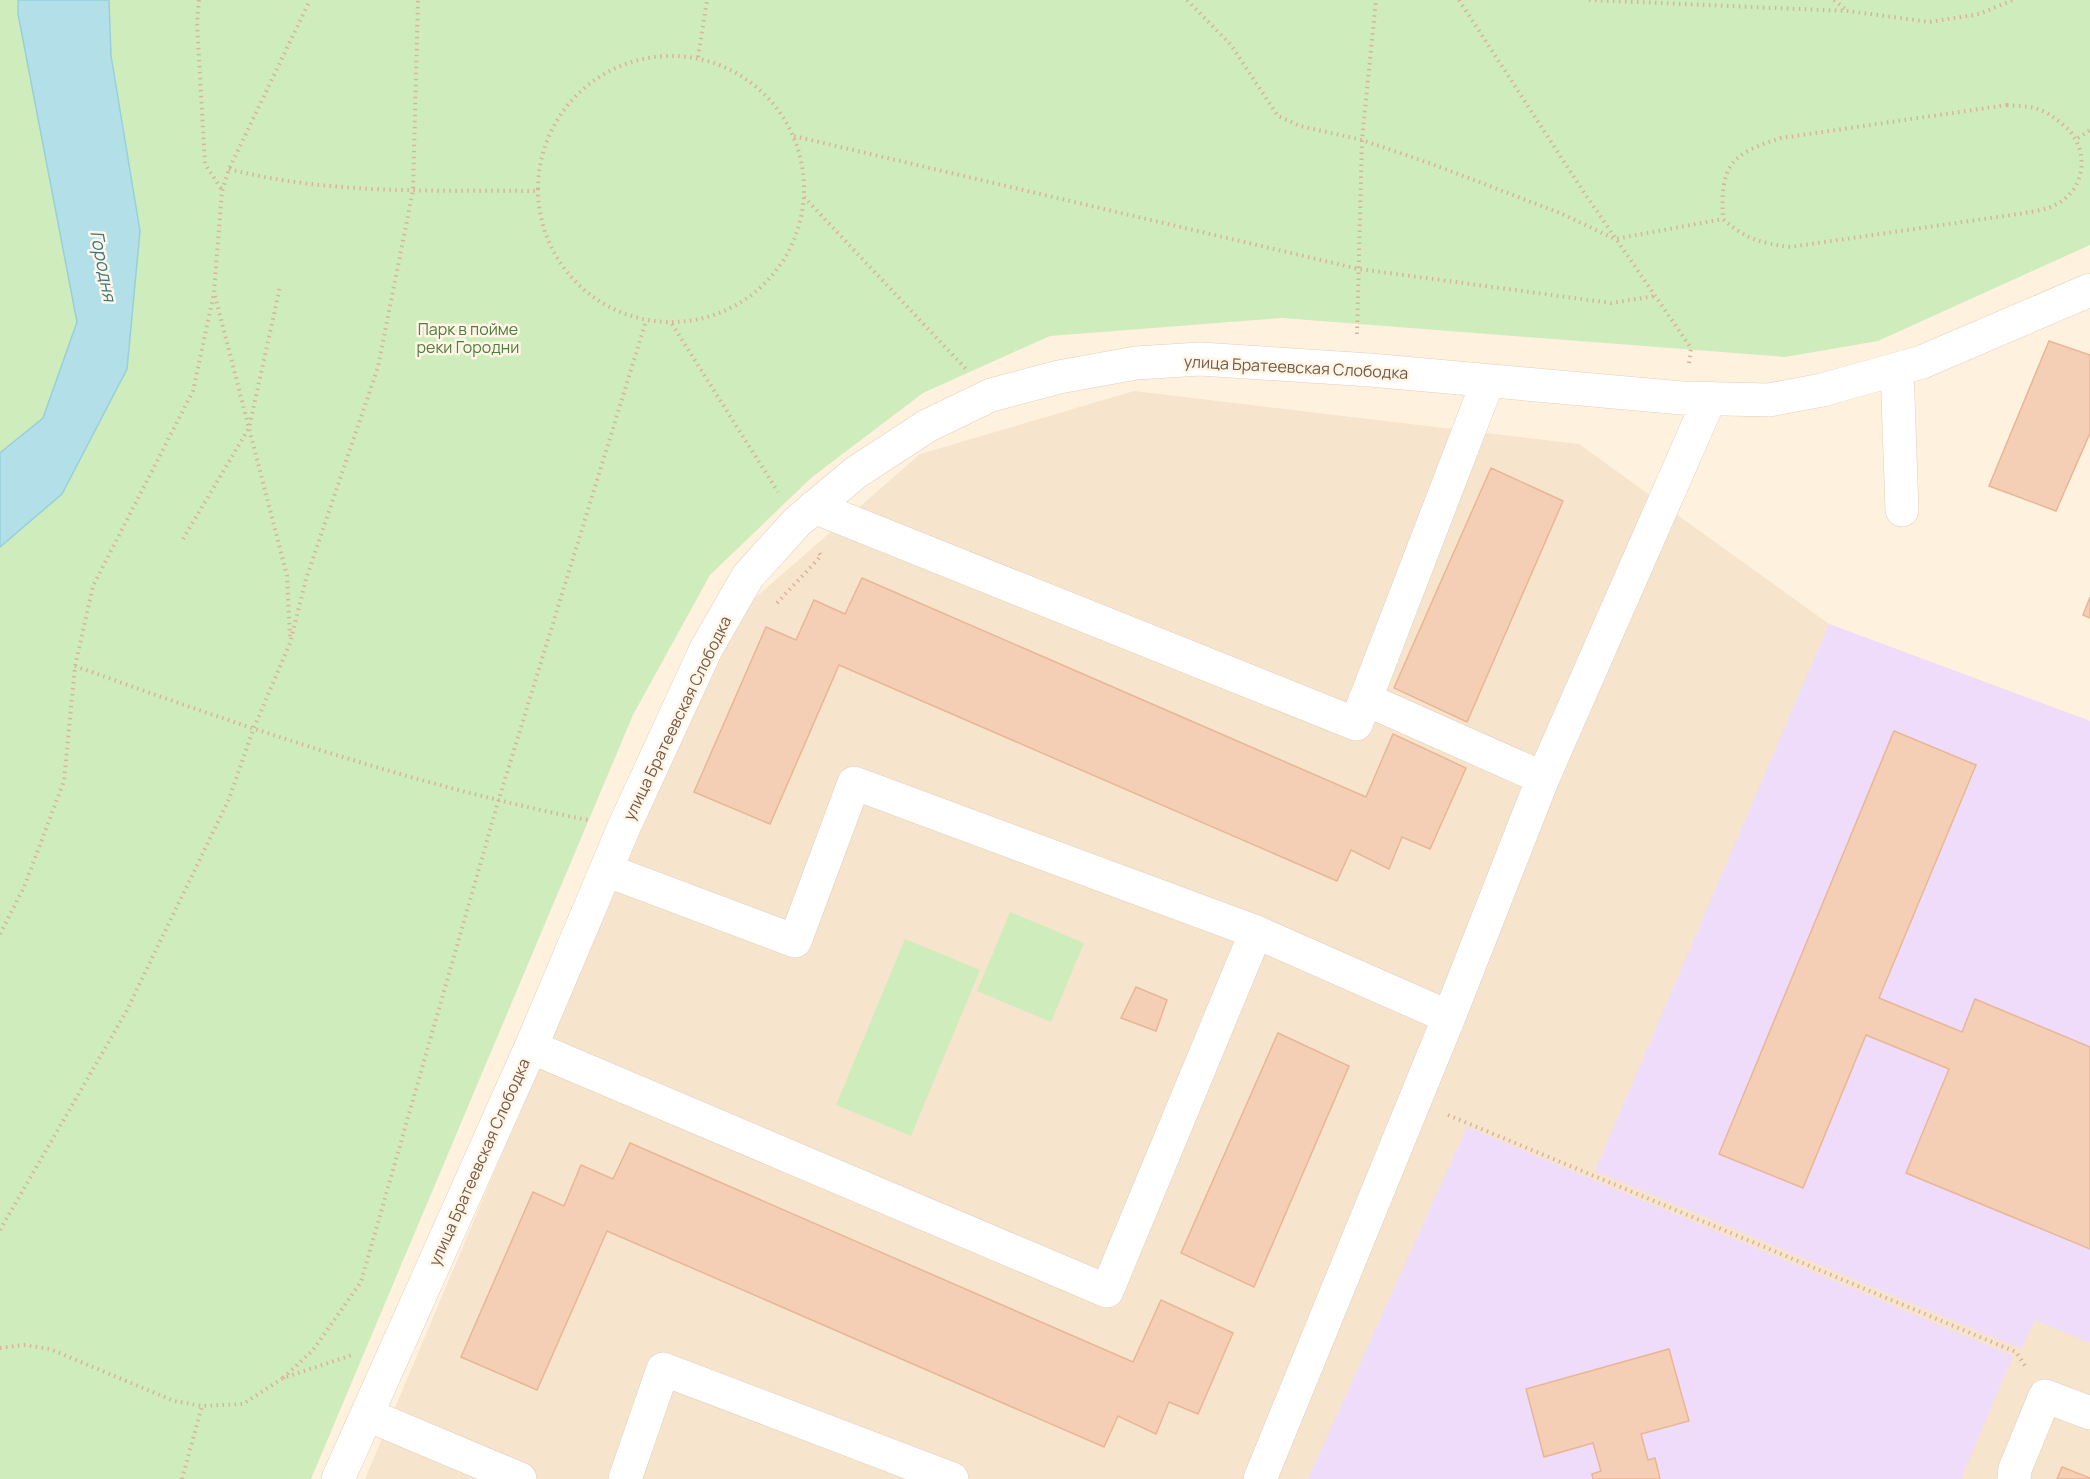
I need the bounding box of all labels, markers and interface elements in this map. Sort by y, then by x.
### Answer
water label: Городня [85,228,123,305]
park label: Парк в пойме реки Городни [417,318,519,358]
street label: улица Братеевская Слободка [1183,350,1409,384]
street label: улица Братеевская Слободка [618,612,736,824]
street label: улица Братеевская Слободка [423,1055,535,1269]

